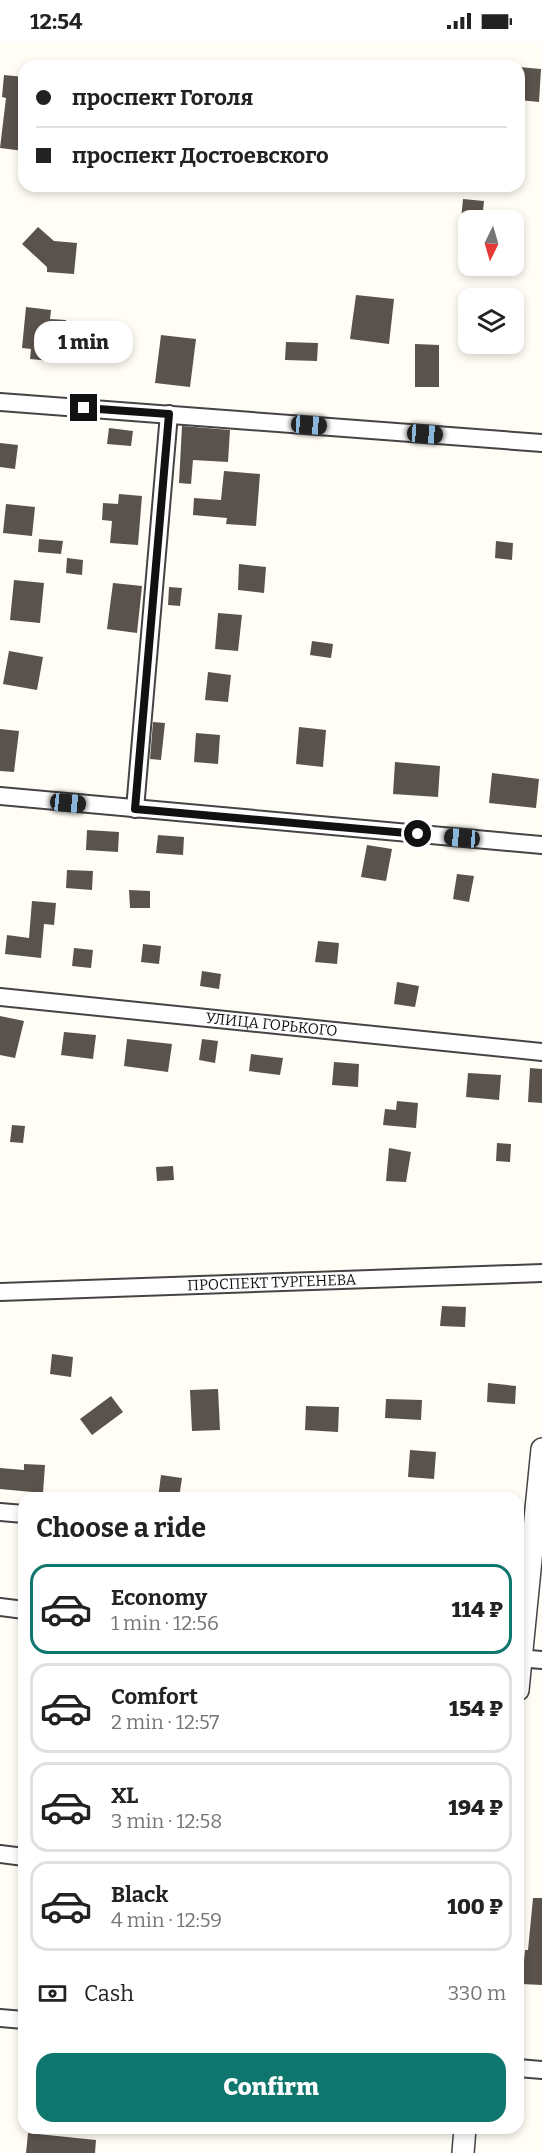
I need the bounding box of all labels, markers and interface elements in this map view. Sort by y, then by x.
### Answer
text: 12:54 [30,8,82,35]
text: проспект Гоголя [72,84,253,111]
text: проспект Достоевского [72,142,329,169]
north arrow [458,210,524,276]
map controls [458,210,524,354]
button: layers [458,288,524,354]
callout: 1 min [34,321,134,363]
text: 1 min [58,330,109,354]
route end [70,394,97,421]
car [290,415,328,435]
car [406,424,444,444]
car [49,792,87,814]
route start [404,820,431,847]
car [443,827,481,849]
street label: УЛИЦА ГОРЬКОГО [205,1009,338,1040]
street label: ПРОСПЕКТ ТУРГЕНЕВА [187,1271,357,1294]
text: Choose a ride [36,1512,206,1544]
icon: car [39,1582,93,1636]
text: Economy [111,1584,207,1611]
text: 114 ₽ [452,1596,503,1623]
text: 1 min · 12:56 [111,1611,219,1635]
icon: car [39,1681,93,1735]
text: Comfort [111,1683,198,1710]
text: 154 ₽ [449,1695,503,1722]
text: 2 min · 12:57 [111,1710,219,1734]
icon: car [39,1780,93,1834]
text: XL [111,1782,138,1809]
text: 194 ₽ [448,1794,503,1821]
text: 3 min · 12:58 [111,1809,222,1833]
icon: car [39,1879,93,1933]
text: Black [111,1881,168,1908]
text: 100 ₽ [447,1893,503,1920]
text: 4 min · 12:59 [111,1908,222,1932]
icon: cash [36,1977,69,2010]
text: Cash [84,1980,134,2007]
text: 330 m [448,1981,506,2005]
button: Confirm [36,2053,506,2122]

